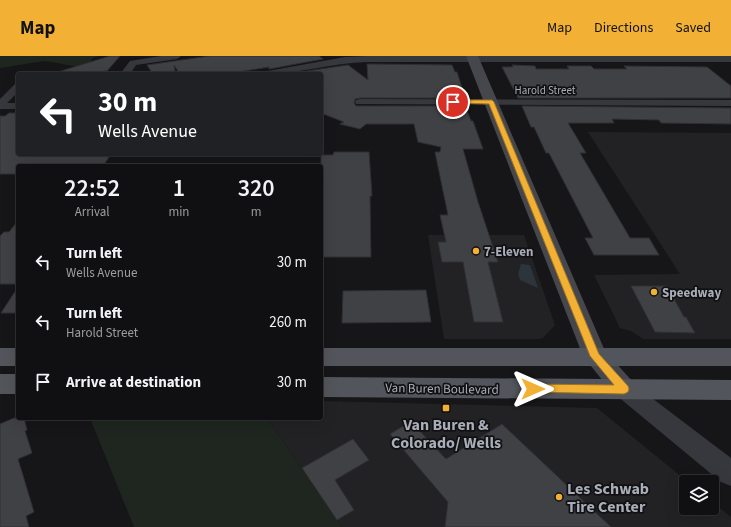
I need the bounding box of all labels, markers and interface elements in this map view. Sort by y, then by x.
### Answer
text: Map [20,15,55,42]
text: Map [547,18,572,38]
text: Directions [594,18,653,38]
text: Saved [675,18,711,38]
text: 30 m [98,82,157,122]
street label: Harold Street [514,83,576,98]
pin [436,85,470,119]
icon: left [32,88,84,140]
icon: arrive [442,91,464,113]
text: Wells Avenue [98,119,197,144]
text: 22:52 [64,171,120,206]
text: 1 [173,171,185,206]
text: 320 [238,171,275,206]
text: Arrival [75,203,110,221]
text: min [168,203,189,221]
text: m [251,203,262,221]
text: Turn left [66,243,122,264]
place label: 7-Eleven [484,243,534,261]
marker: 7-Eleven [471,246,481,256]
icon: left [32,251,54,273]
text: 30 m [277,252,307,273]
text: Wells Avenue [66,264,137,282]
place label: Speedway [662,284,721,302]
marker: Speedway [649,287,659,297]
text: Turn left [66,303,122,324]
icon: left [32,311,54,333]
text: 260 m [269,312,307,333]
text: Harold Street [66,324,138,342]
position arrow [512,368,554,410]
icon: arrive [32,371,54,393]
text: Arrive at destination [66,372,201,393]
text: 30 m [277,372,307,393]
street label: Van Buren Boulevard [385,379,499,399]
marker: Van Buren & Colorado/ Wells [441,403,451,413]
place label: Van Buren & Colorado/ Wells [391,414,501,454]
map controls [679,475,719,515]
button: layers [679,475,719,515]
place label: Les Schwab Tire Center [567,478,649,518]
marker: Les Schwab Tire Center [554,492,564,502]

